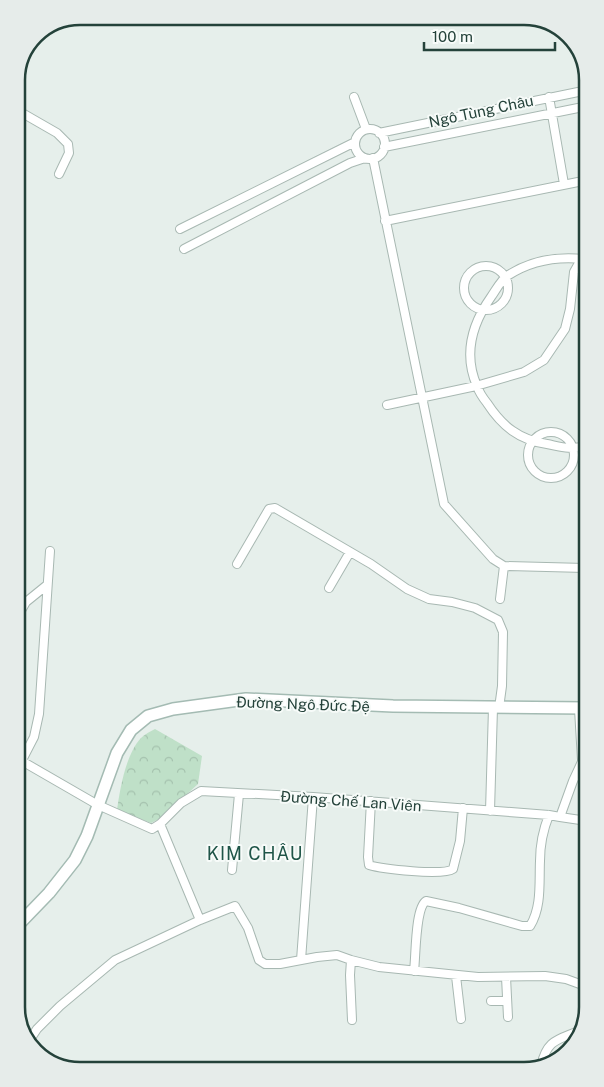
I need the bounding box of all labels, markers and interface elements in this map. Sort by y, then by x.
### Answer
scale bar [424,20,555,52]
text: 100 m [432,28,473,45]
street label: Ngô Tùng Châu [427,92,535,130]
street label: Đường Ngô Đức Đệ [236,693,370,715]
street label: Đường Chế Lan Viên [280,788,422,814]
district label: KIM CHÂU [207,843,303,864]

